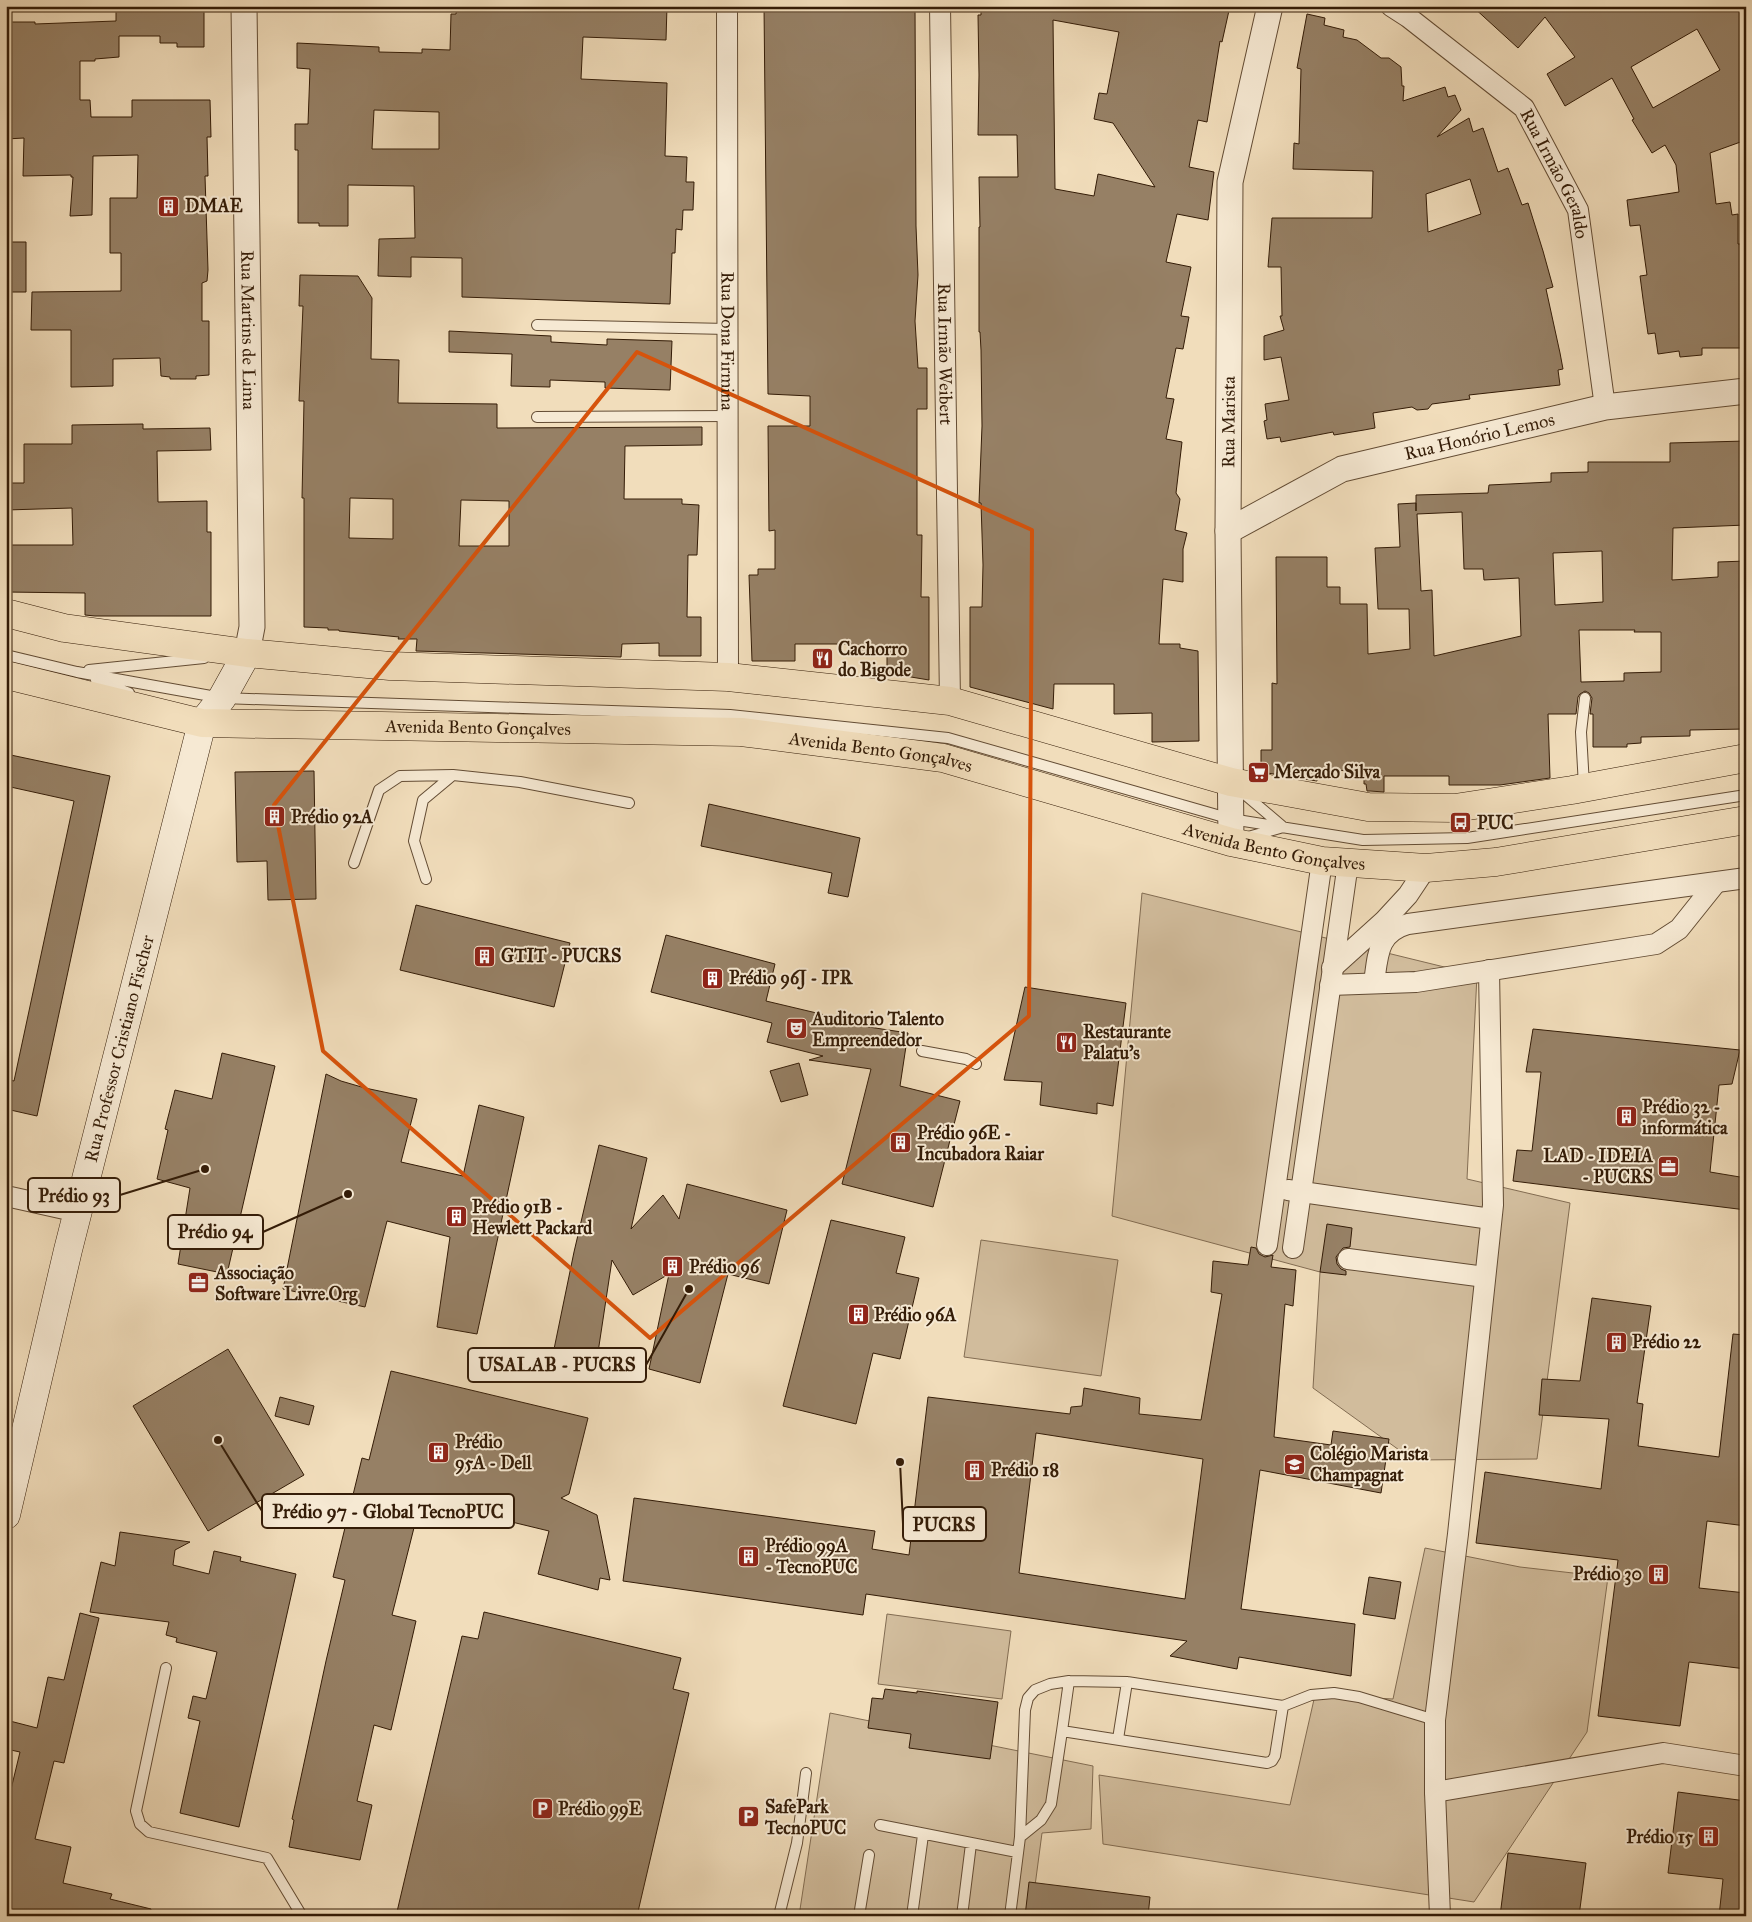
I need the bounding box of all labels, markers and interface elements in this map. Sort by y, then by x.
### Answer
street label: Rua Irmão Geraldo [1515,105,1593,240]
building icon: DMAE [157,194,181,218]
place label: DMAE [185,195,243,217]
street label: Rua Martins de Lima [236,250,260,410]
street label: Rua Dona Firmina [716,271,739,411]
street label: Rua Irmão Weibert [933,283,957,426]
street label: Rua Marista [1217,376,1240,468]
street label: Rua Honório Lemos [1402,408,1557,465]
place label: Cachorro do Bigode [838,638,912,682]
restaurant icon: Cachorro do Bigode [810,647,834,671]
street label: Avenida Bento Gonçalves [384,715,571,740]
street label: Avenida Bento Gonçalves [787,727,975,777]
supermarket icon: Mercado Silva [1246,760,1270,784]
place label: Mercado Silva [1274,761,1380,783]
building icon: Prédio 92A [263,805,287,829]
place label: Prédio 92A [291,806,374,829]
bus stop icon: PUC [1449,811,1473,835]
place label: PUC [1477,812,1514,834]
street label: Avenida Bento Gonçalves [1180,817,1366,875]
street label: Rua Professor Cristiano Fischer [80,932,159,1164]
building icon: GTIT - PUCRS [473,944,497,968]
place label: GTIT - PUCRS [501,945,621,967]
building icon: Prédio 96J - IPR [701,966,725,990]
place label: Prédio 96J - IPR [729,967,854,990]
place label: Auditorio Talento Empreendedor [811,1008,944,1052]
theatre icon: Auditorio Talento Empreendedor [784,1017,808,1041]
place label: Restaurante Palatu's [1083,1021,1172,1064]
restaurant icon: Restaurante Palatu's [1055,1030,1079,1054]
place label: Prédio 32 - informática [1642,1096,1728,1139]
building icon: Prédio 32 - informática [1614,1105,1638,1129]
place label: Prédio 96E - Incubadora Raiar [917,1122,1045,1165]
building icon: Prédio 96E - Incubadora Raiar [889,1131,913,1155]
place label: LAD - IDEIA - PUCRS [1543,1145,1654,1188]
office icon: LAD - IDEIA - PUCRS [1657,1154,1681,1178]
callout: Prédio 93 [28,1178,120,1212]
text: Prédio 93 [38,1184,110,1208]
place label: Prédio 91B - Hewlett Packard [472,1196,593,1239]
building icon: Prédio 91B - Hewlett Packard [444,1205,468,1229]
callout: Prédio 94 [168,1215,263,1249]
text: Prédio 94 [178,1220,254,1244]
building icon: Prédio 96 [661,1255,685,1279]
place label: Prédio 96 [689,1256,760,1279]
place label: Associação Software Livre.Org [214,1262,358,1306]
office icon: Associação Software Livre.Org [187,1271,211,1295]
building icon: Prédio 96A [846,1303,870,1327]
place label: Prédio 96A [874,1304,957,1327]
building icon: Prédio 22 [1604,1330,1628,1354]
place label: Prédio 22 [1632,1331,1702,1353]
callout: USALAB - PUCRS [468,1348,646,1382]
text: USALAB - PUCRS [478,1353,636,1376]
place label: Prédio 95A - Dell [455,1431,533,1475]
building icon: Prédio 95A - Dell [427,1440,451,1464]
place label: Colégio Marista Champagnat [1310,1443,1429,1487]
school or university icon: Colégio Marista Champagnat [1282,1452,1306,1476]
building icon: Prédio 18 [963,1458,987,1482]
place label: Prédio 18 [991,1459,1059,1481]
callout: Prédio 97 - Global TecnoPUC [262,1494,514,1528]
text: Prédio 97 - Global TecnoPUC [272,1500,504,1524]
callout: PUCRS [903,1507,986,1541]
text: PUCRS [913,1513,976,1536]
place label: Prédio 99A - TecnoPUC [765,1535,858,1578]
building icon: Prédio 99A - TecnoPUC [737,1544,761,1568]
building icon: Prédio 30 [1646,1562,1670,1586]
place label: Prédio 30 [1573,1563,1642,1586]
place label: SafePark TecnoPUC [764,1796,846,1839]
parking icon: Prédio 99E [530,1797,554,1821]
place label: Prédio 99E [558,1798,642,1821]
parking icon: SafePark TecnoPUC [737,1805,761,1829]
building icon: Prédio 15 [1697,1825,1721,1849]
place label: Prédio 15 [1626,1826,1694,1848]

